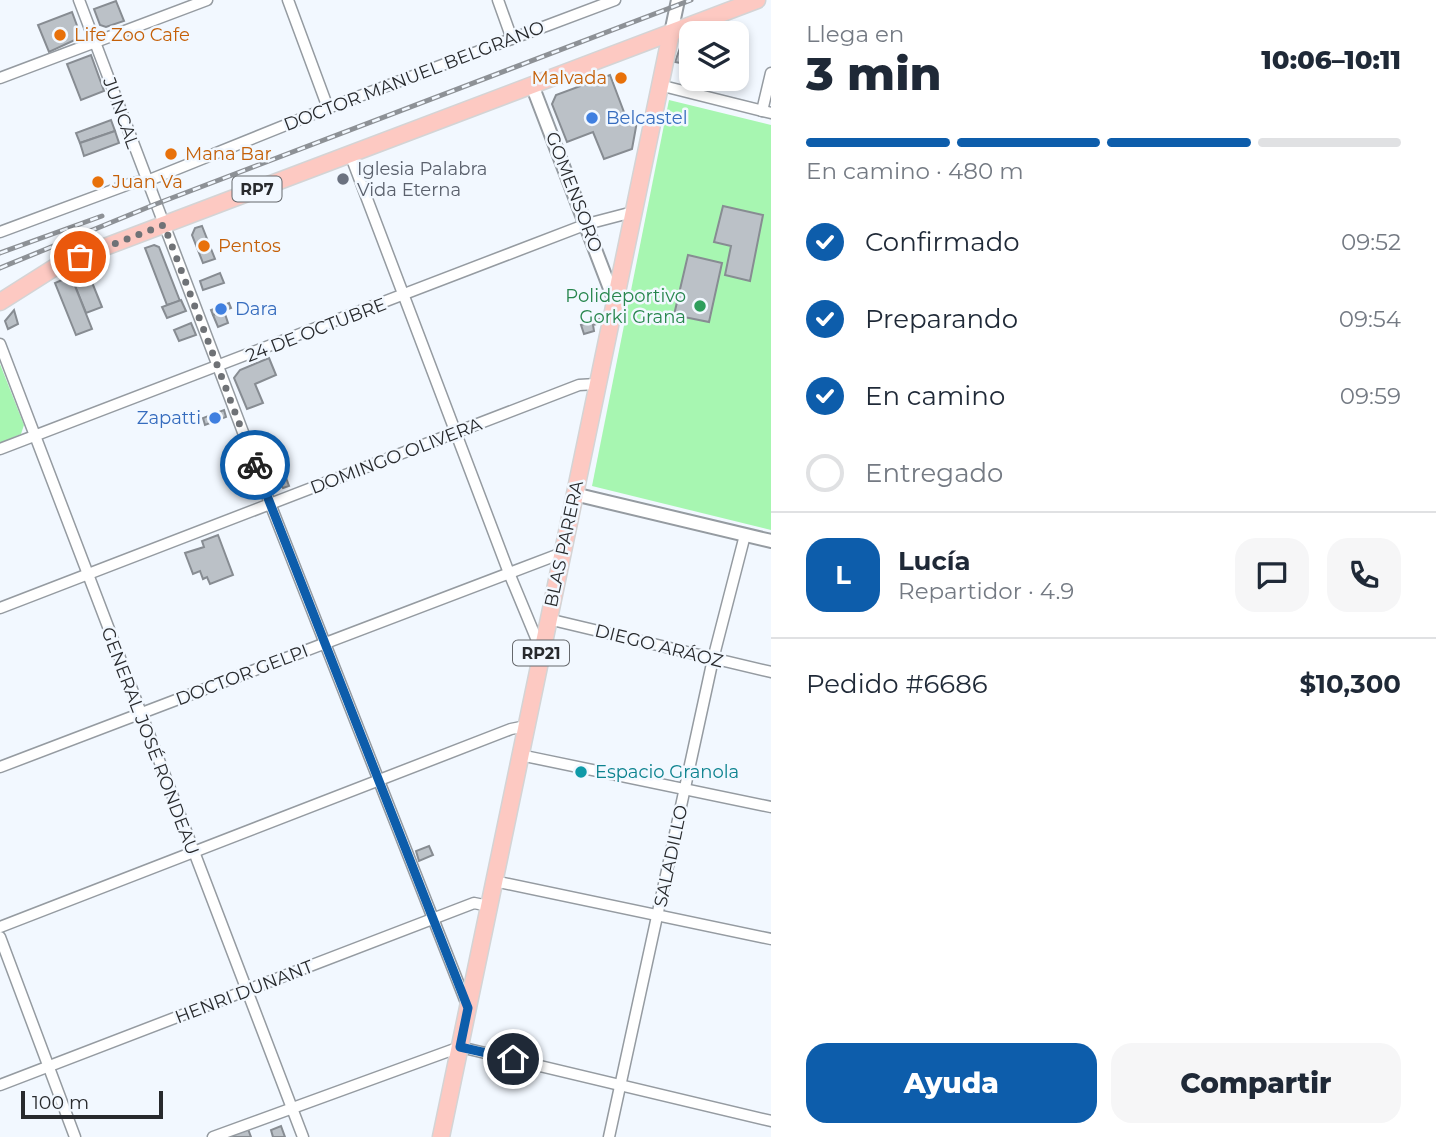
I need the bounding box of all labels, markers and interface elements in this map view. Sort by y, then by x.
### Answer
street label: DOCTOR MANUEL BELGRANO [281,16,547,136]
text: Llega en [806,20,904,48]
map controls [679,21,749,91]
button: layers [679,21,749,91]
place label: Life Zoo Cafe [74,24,190,46]
marker: Life Zoo Cafe [52,27,68,43]
text: 10:06–10:11 [1261,44,1401,76]
text: 3 min [806,45,942,102]
place label: Malvada [532,67,607,89]
marker: Malvada [613,70,629,86]
street label: JUNCAL [98,74,144,152]
place label: Belcastel [606,107,688,129]
marker: Belcastel [584,110,600,126]
street label: GOMENSORO [541,129,607,255]
place label: Mana Bar [185,143,272,165]
marker: Mana Bar [163,146,179,162]
text: En camino · 480 m [806,157,1024,185]
place label: Iglesia Palabra Vida Eterna [357,158,488,201]
place label: Juan Va [111,171,183,193]
marker: Iglesia Palabra Vida Eterna [335,171,351,187]
marker: Juan Va [90,174,106,190]
road number: RP7 [232,176,282,202]
icon: check [806,223,844,261]
text: Confirmado [865,226,1020,258]
pin [50,227,110,287]
text: 09:52 [1341,228,1401,256]
place label: Pentos [218,235,281,257]
icon: bag [61,238,99,276]
marker: Pentos [196,238,212,254]
place label: Polideportivo Gorki Grana [565,285,686,328]
street label: 24 DE OCTUBRE [243,293,389,367]
place label: Dara [235,298,278,320]
marker: Polideportivo Gorki Grana [692,298,708,314]
icon: check [806,300,844,338]
marker: Dara [213,301,229,317]
text: Preparando [865,303,1018,335]
text: 09:54 [1339,305,1401,333]
icon: check [806,377,844,415]
text: En camino [865,380,1005,412]
text: 09:59 [1340,382,1401,410]
place label: Zapatti [137,407,201,429]
marker: Zapatti [207,410,223,426]
street label: DOMINGO OLIVERA [307,413,485,499]
courier [220,430,290,500]
icon: bike [236,446,274,484]
text: Entregado [865,457,1003,489]
street label: BLAS PARERA [540,479,588,609]
button: chat [1235,538,1309,612]
button: phone [1327,538,1401,612]
text: Lucía [898,545,971,577]
text: L [835,559,851,591]
text: Repartidor · 4.9 [898,577,1074,605]
street label: DIEGO ARÁOZ [593,619,726,673]
street label: GENERAL JOSÉ RONDEAU [96,624,204,858]
street label: DOCTOR GELPI [173,640,311,710]
road number: RP21 [513,640,569,666]
text: Pedido #6686 [806,668,988,700]
text: $10,300 [1299,668,1401,700]
place label: Espacio Granola [595,761,739,783]
marker: Espacio Granola [573,764,589,780]
street label: SALADILLO [649,803,693,909]
street label: HENRI DUNANT [172,955,317,1028]
pin [483,1029,543,1089]
icon: home [494,1040,532,1078]
button: Ayuda [806,1043,1097,1123]
button: Compartir [1111,1043,1401,1123]
scale bar [21,1088,163,1120]
text: 100 m [32,1091,89,1114]

